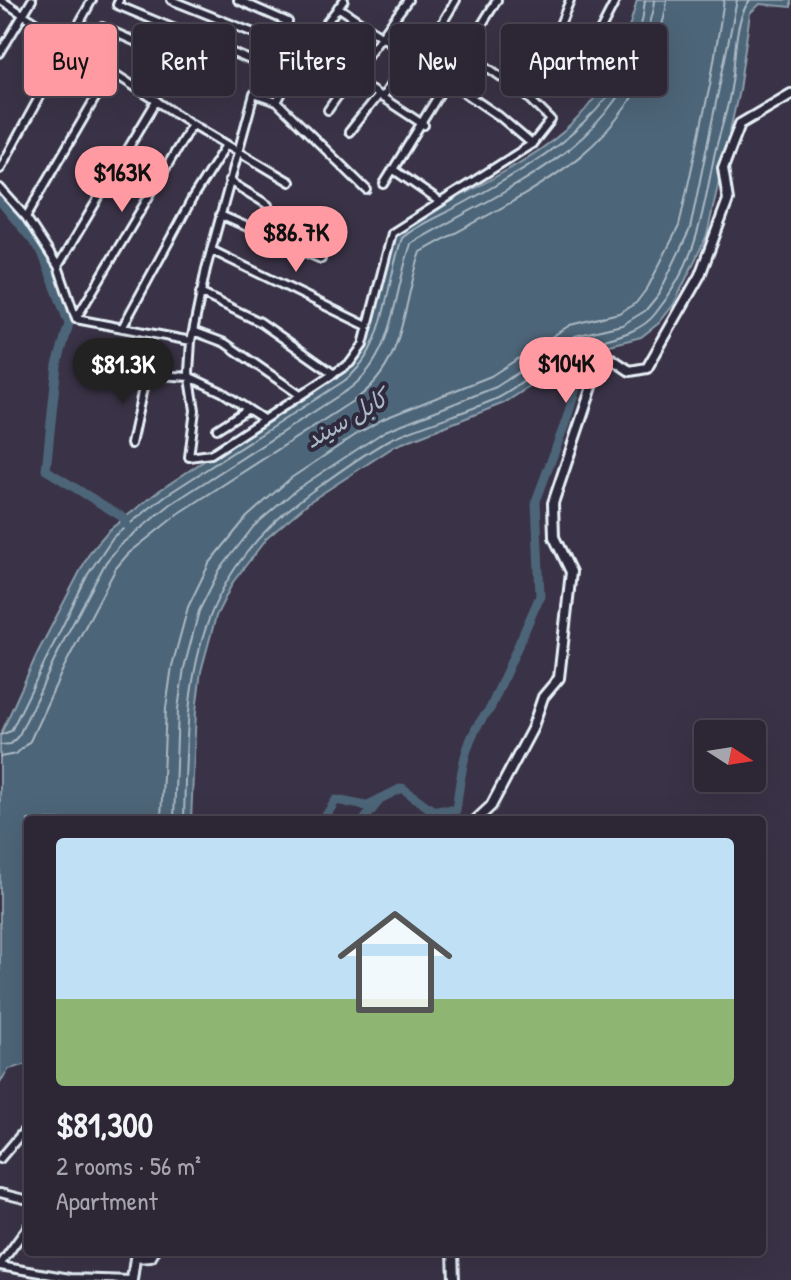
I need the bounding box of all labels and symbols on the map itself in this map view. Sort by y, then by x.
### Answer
pin: $163K [66,146,178,214]
pin: $86.7K [231,206,361,274]
pin: $104K [510,337,622,405]
pin: $81.3K [58,338,188,406]
water label: کابل سيند [298,379,397,455]
north arrow [694,720,766,792]

